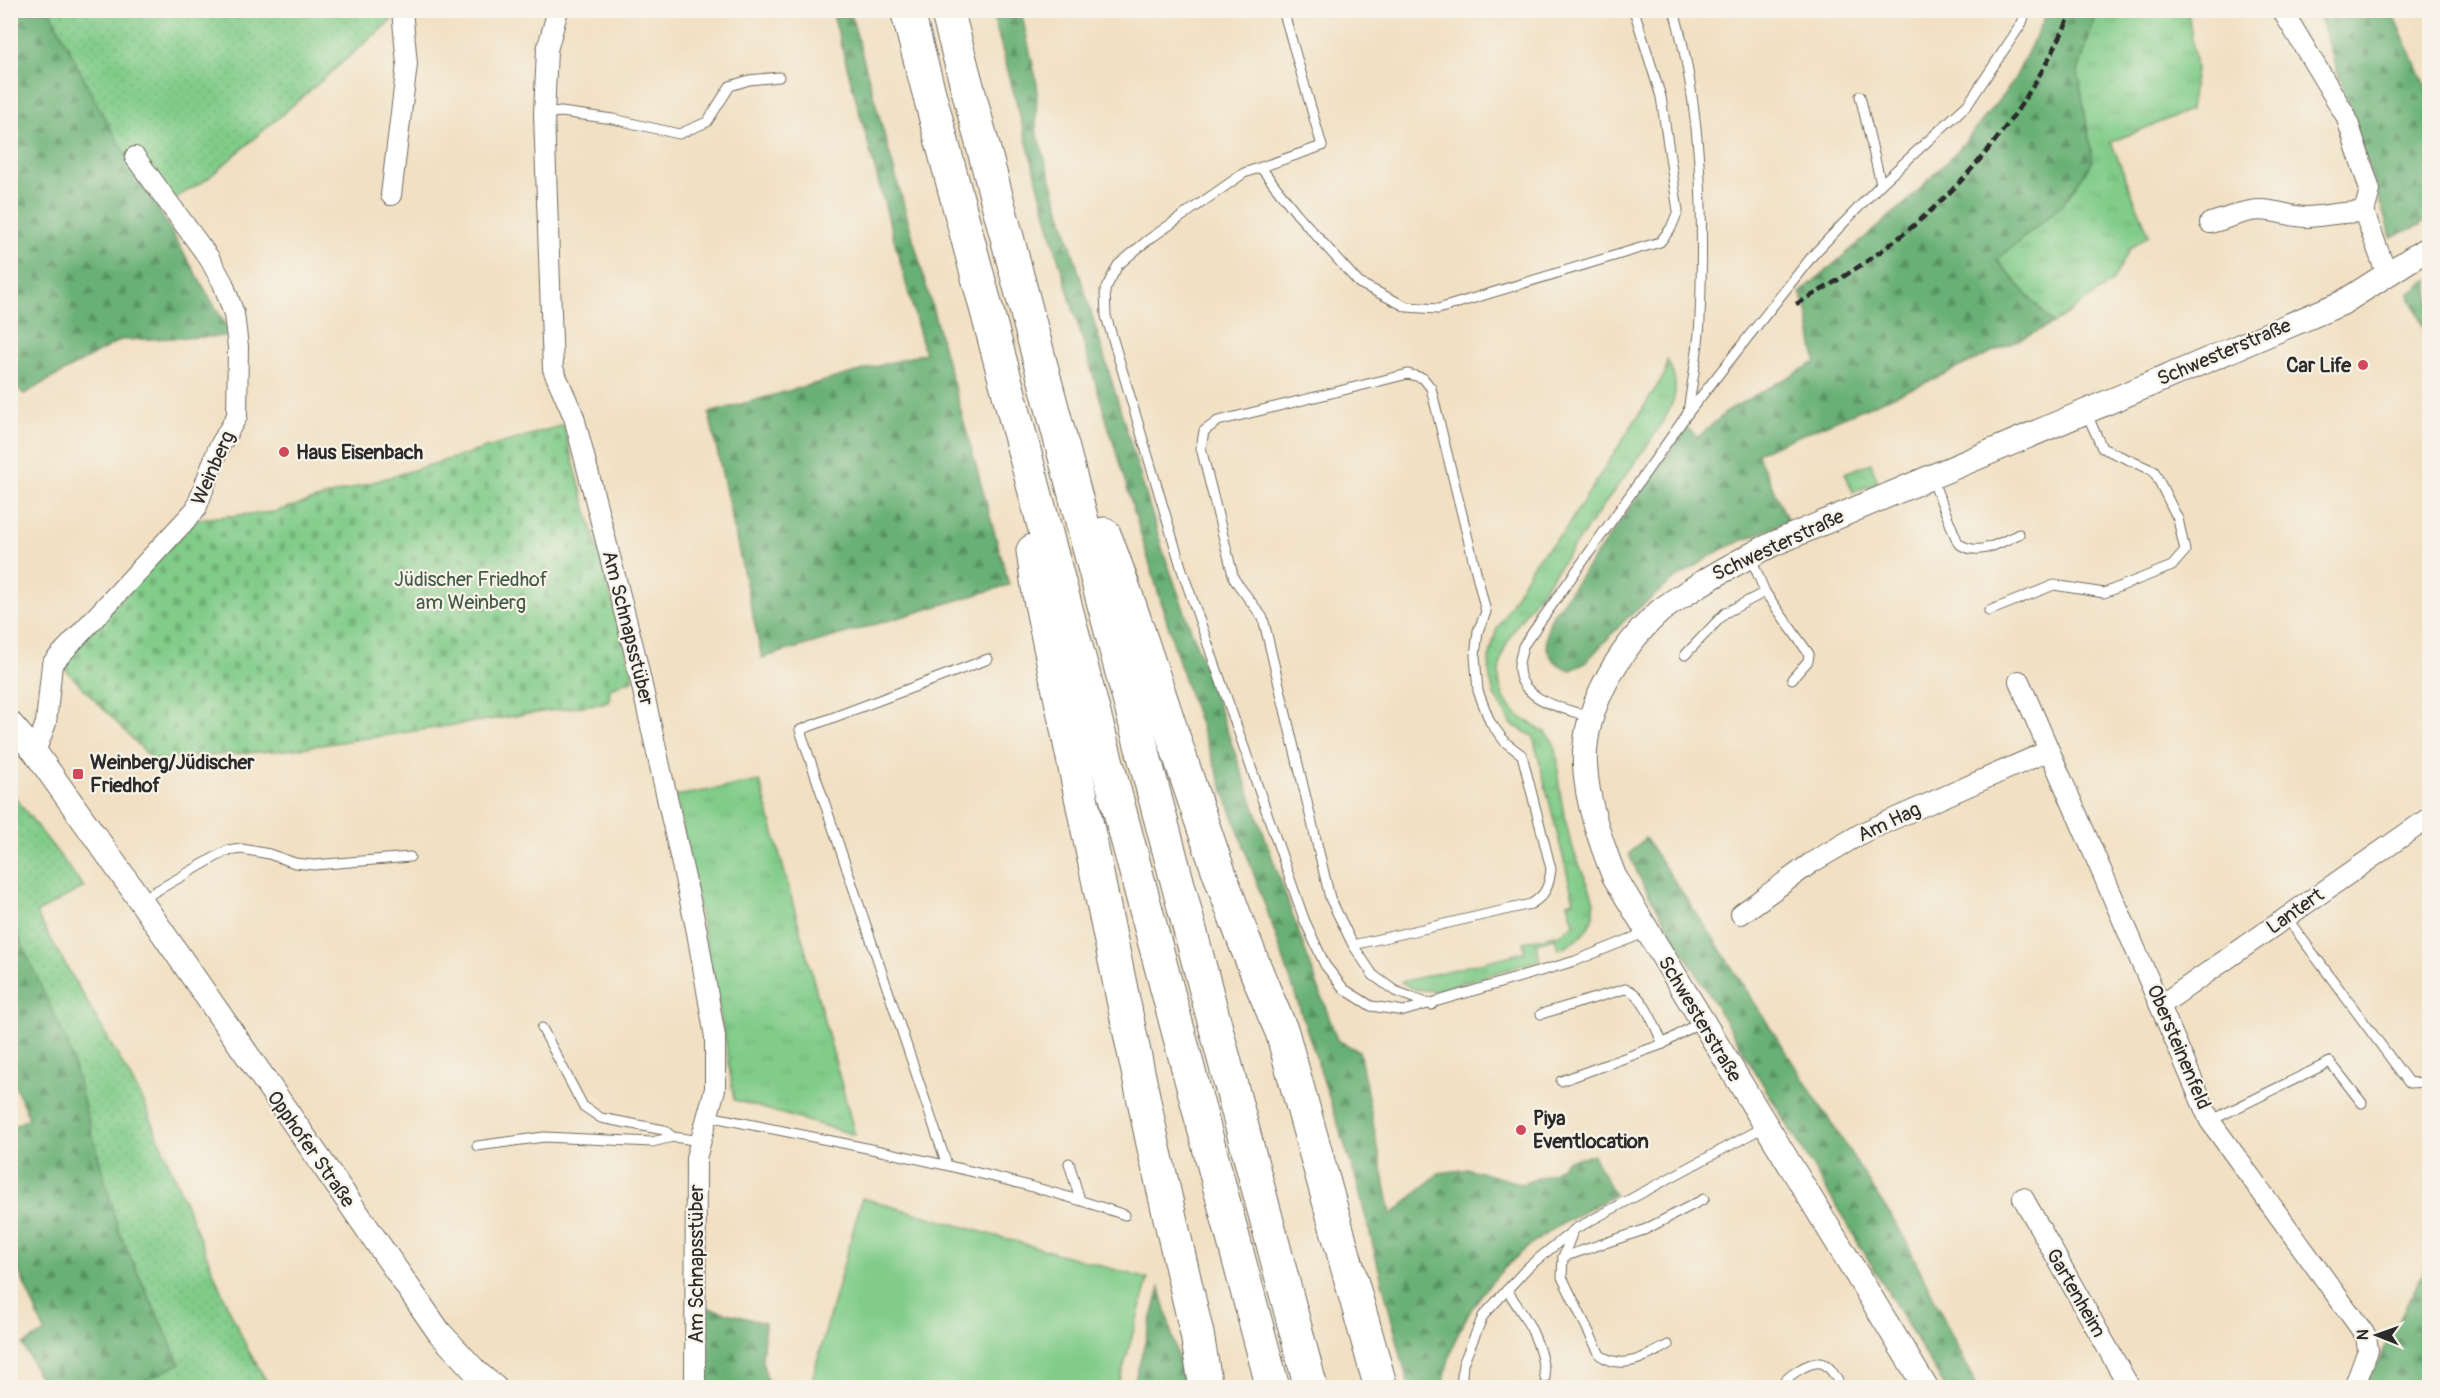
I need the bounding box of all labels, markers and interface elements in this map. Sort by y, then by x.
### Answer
street label: Schwesterstraße [2153,313,2295,391]
place label: Car Life [2286,353,2352,378]
marker: Car Life [2356,358,2370,372]
street label: Weinberg [186,427,240,509]
place label: Haus Eisenbach [296,440,423,465]
marker: Haus Eisenbach [277,445,291,459]
street label: Schwesterstraße [1708,503,1848,586]
street label: Am Schnapsstüber [597,548,659,708]
park label: Jüdischer Friedhof am Weinberg [394,567,548,615]
place label: Weinberg/Jüdischer Friedhof [90,750,255,798]
marker: Weinberg/Jüdischer Friedhof [71,767,85,781]
street label: Am Hag [1853,797,1925,847]
street label: Lantert [2262,882,2329,940]
street label: Schwesterstraße [1653,951,1748,1087]
street label: Obersteinenfeld [2141,981,2217,1113]
street label: Opphofer Straße [262,1086,361,1212]
place label: Piya Eventlocation [1533,1106,1649,1154]
marker: Piya Eventlocation [1514,1123,1528,1137]
street label: Am Schnapsstüber [684,1184,709,1344]
street label: Gartenheim [2041,1244,2111,1342]
north arrow [2347,1305,2407,1365]
text: N [2353,1329,2373,1340]

